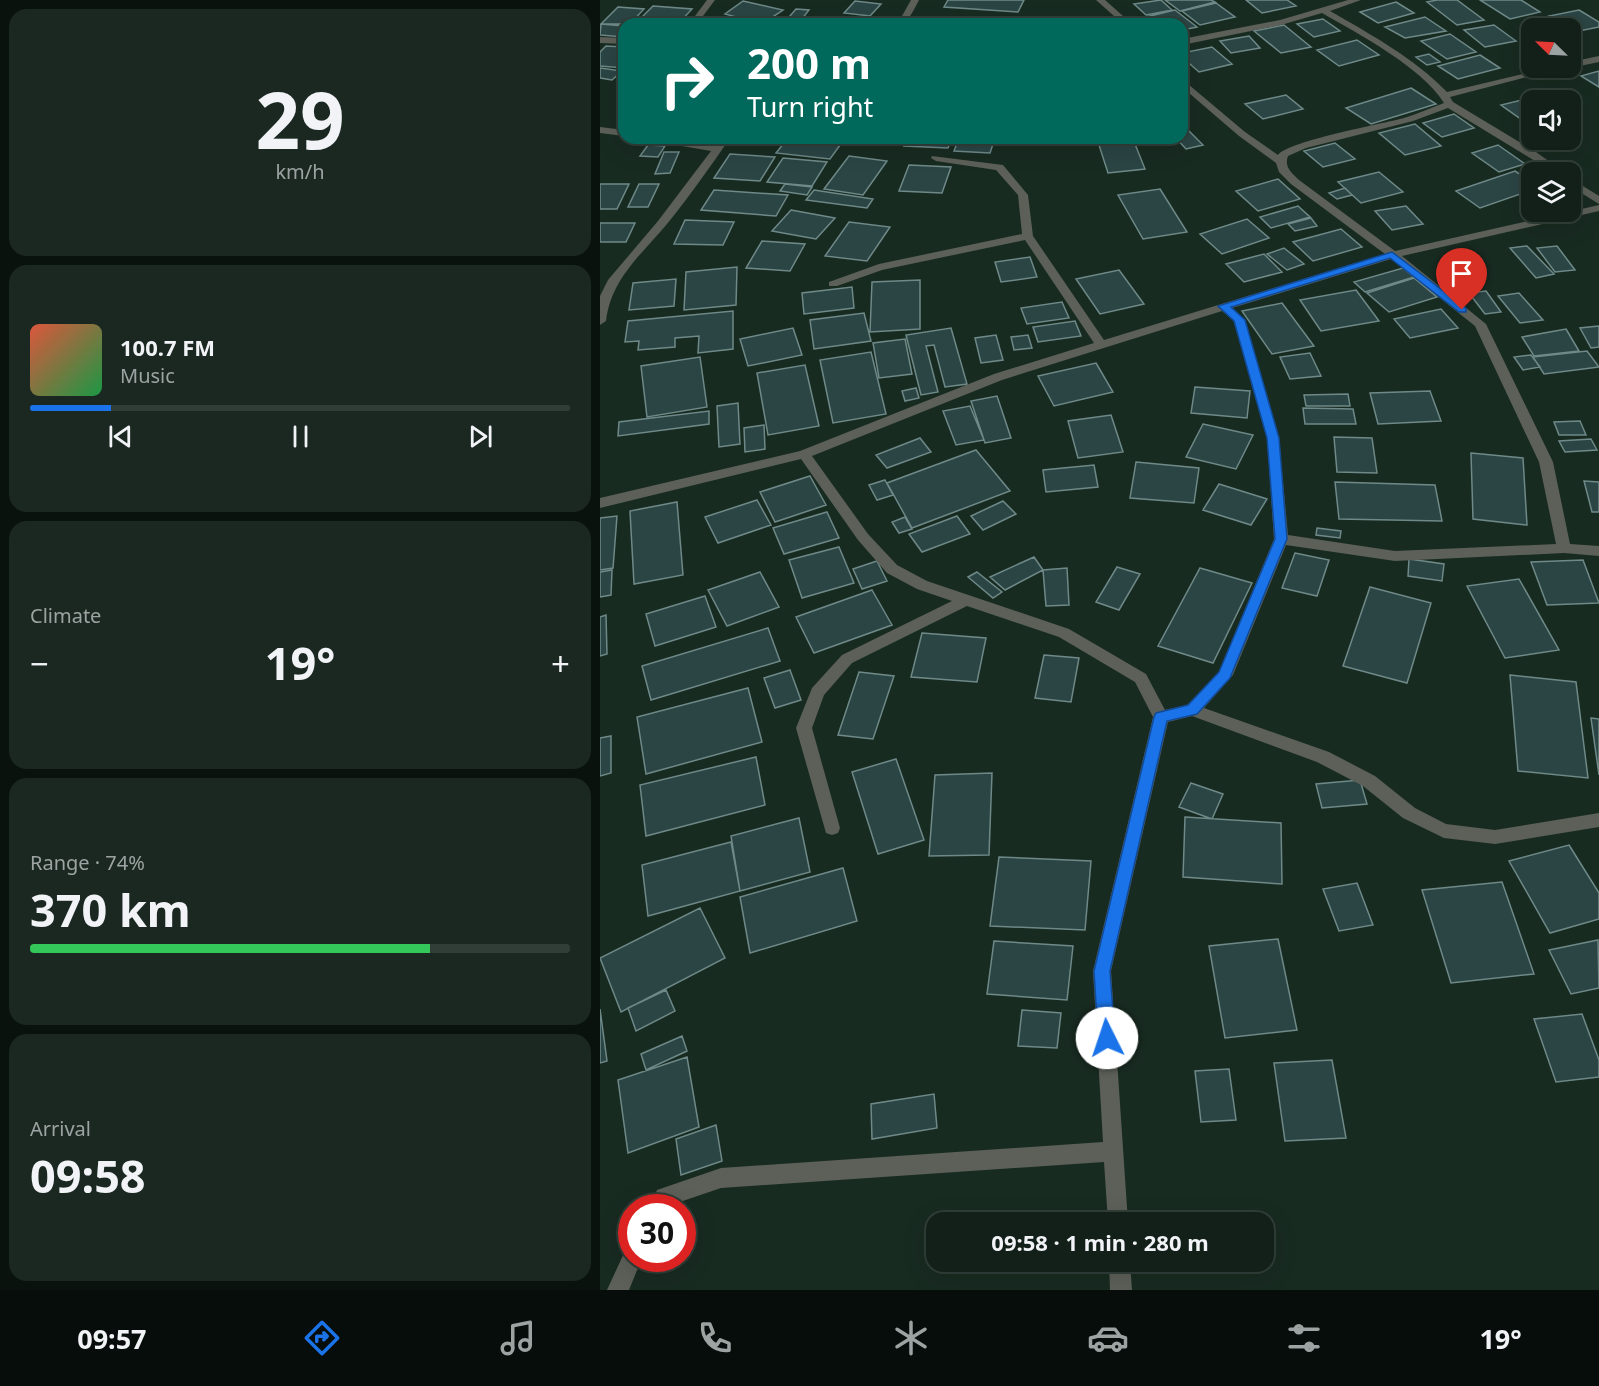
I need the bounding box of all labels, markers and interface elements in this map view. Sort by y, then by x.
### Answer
north arrow [1521,18,1581,78]
map controls [1521,18,1581,222]
text: 200 m [747,34,871,91]
icon: right [648,42,726,120]
text: 29 [255,66,345,172]
text: Turn right [747,88,873,125]
button: sound [1521,90,1581,150]
text: km/h [275,158,325,185]
button: layers [1521,162,1581,222]
pin [1436,248,1487,310]
icon: arrive [1445,257,1478,290]
text: 100.7 FM [120,332,215,362]
text: Music [120,362,175,389]
icon: previous [104,420,137,453]
icon: pause [284,420,317,453]
icon: next [464,420,497,453]
text: Climate [30,602,101,629]
text: 19° [265,632,335,693]
text: − [30,641,49,686]
text: + [551,641,570,686]
text: Range · 74% [30,849,145,876]
text: 370 km [30,879,191,940]
position arrow [1075,1006,1139,1070]
text: Arrival [30,1115,91,1142]
text: 09:58 [30,1145,146,1206]
speed limit sign: 30 [618,1194,696,1272]
text: 09:58 · 1 min · 280 m [991,1227,1209,1257]
icon: directions [301,1317,343,1359]
icon: music [497,1317,539,1359]
icon: phone [694,1317,736,1359]
icon: climate [890,1317,932,1359]
icon: car [1087,1317,1129,1359]
icon: filters [1283,1317,1325,1359]
text: 09:57 [77,1320,147,1357]
text: 19° [1479,1320,1522,1357]

